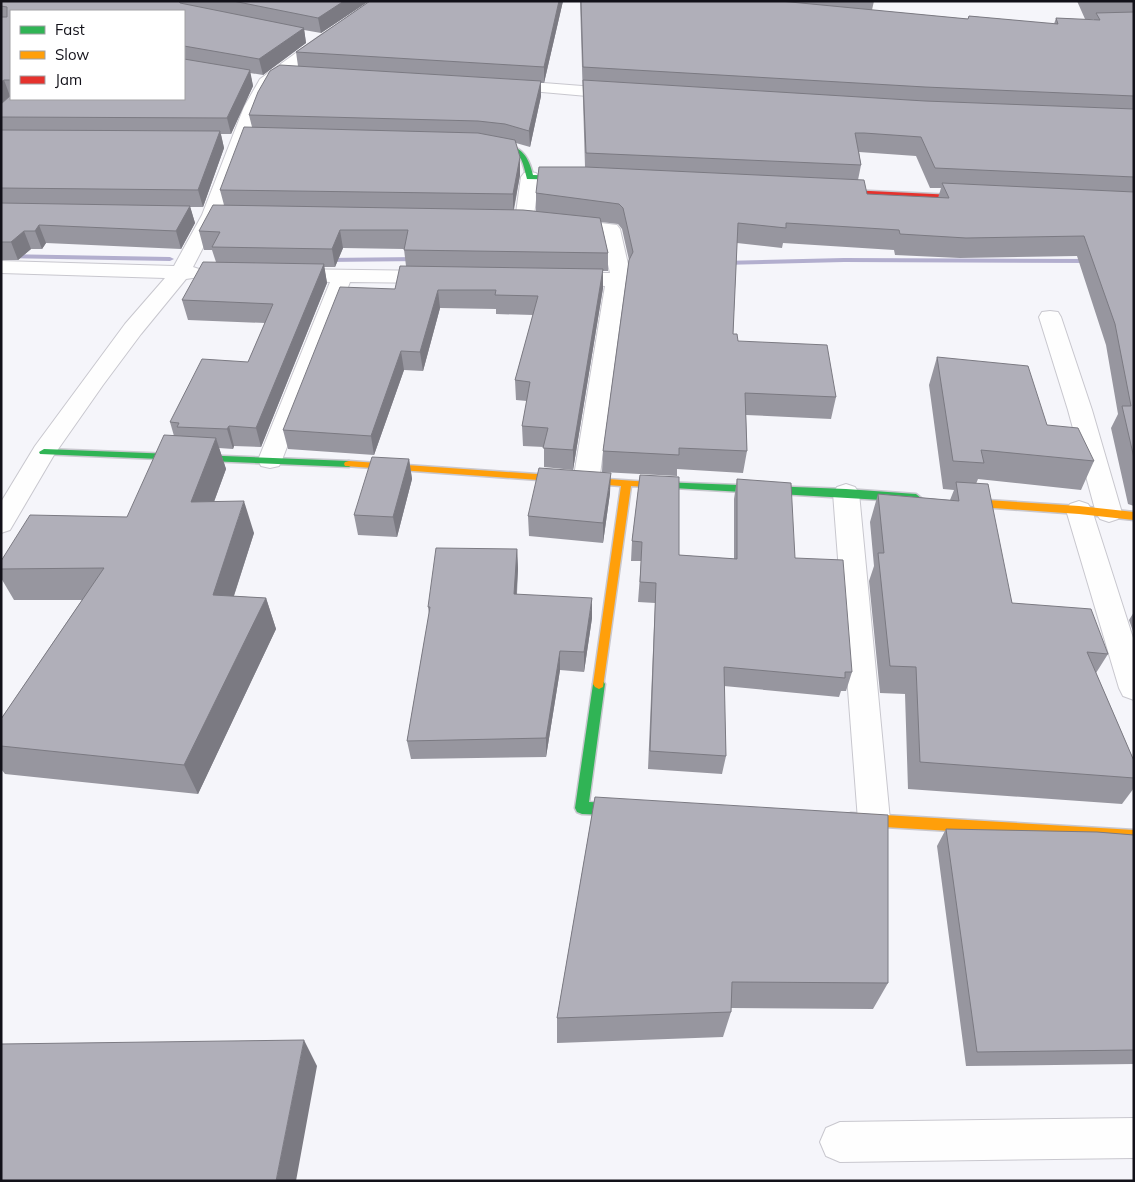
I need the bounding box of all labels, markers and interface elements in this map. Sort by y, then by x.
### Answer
legend [10,10,185,100]
text: Fast [55,20,85,39]
text: Slow [55,45,89,64]
text: Jam [55,70,82,89]

